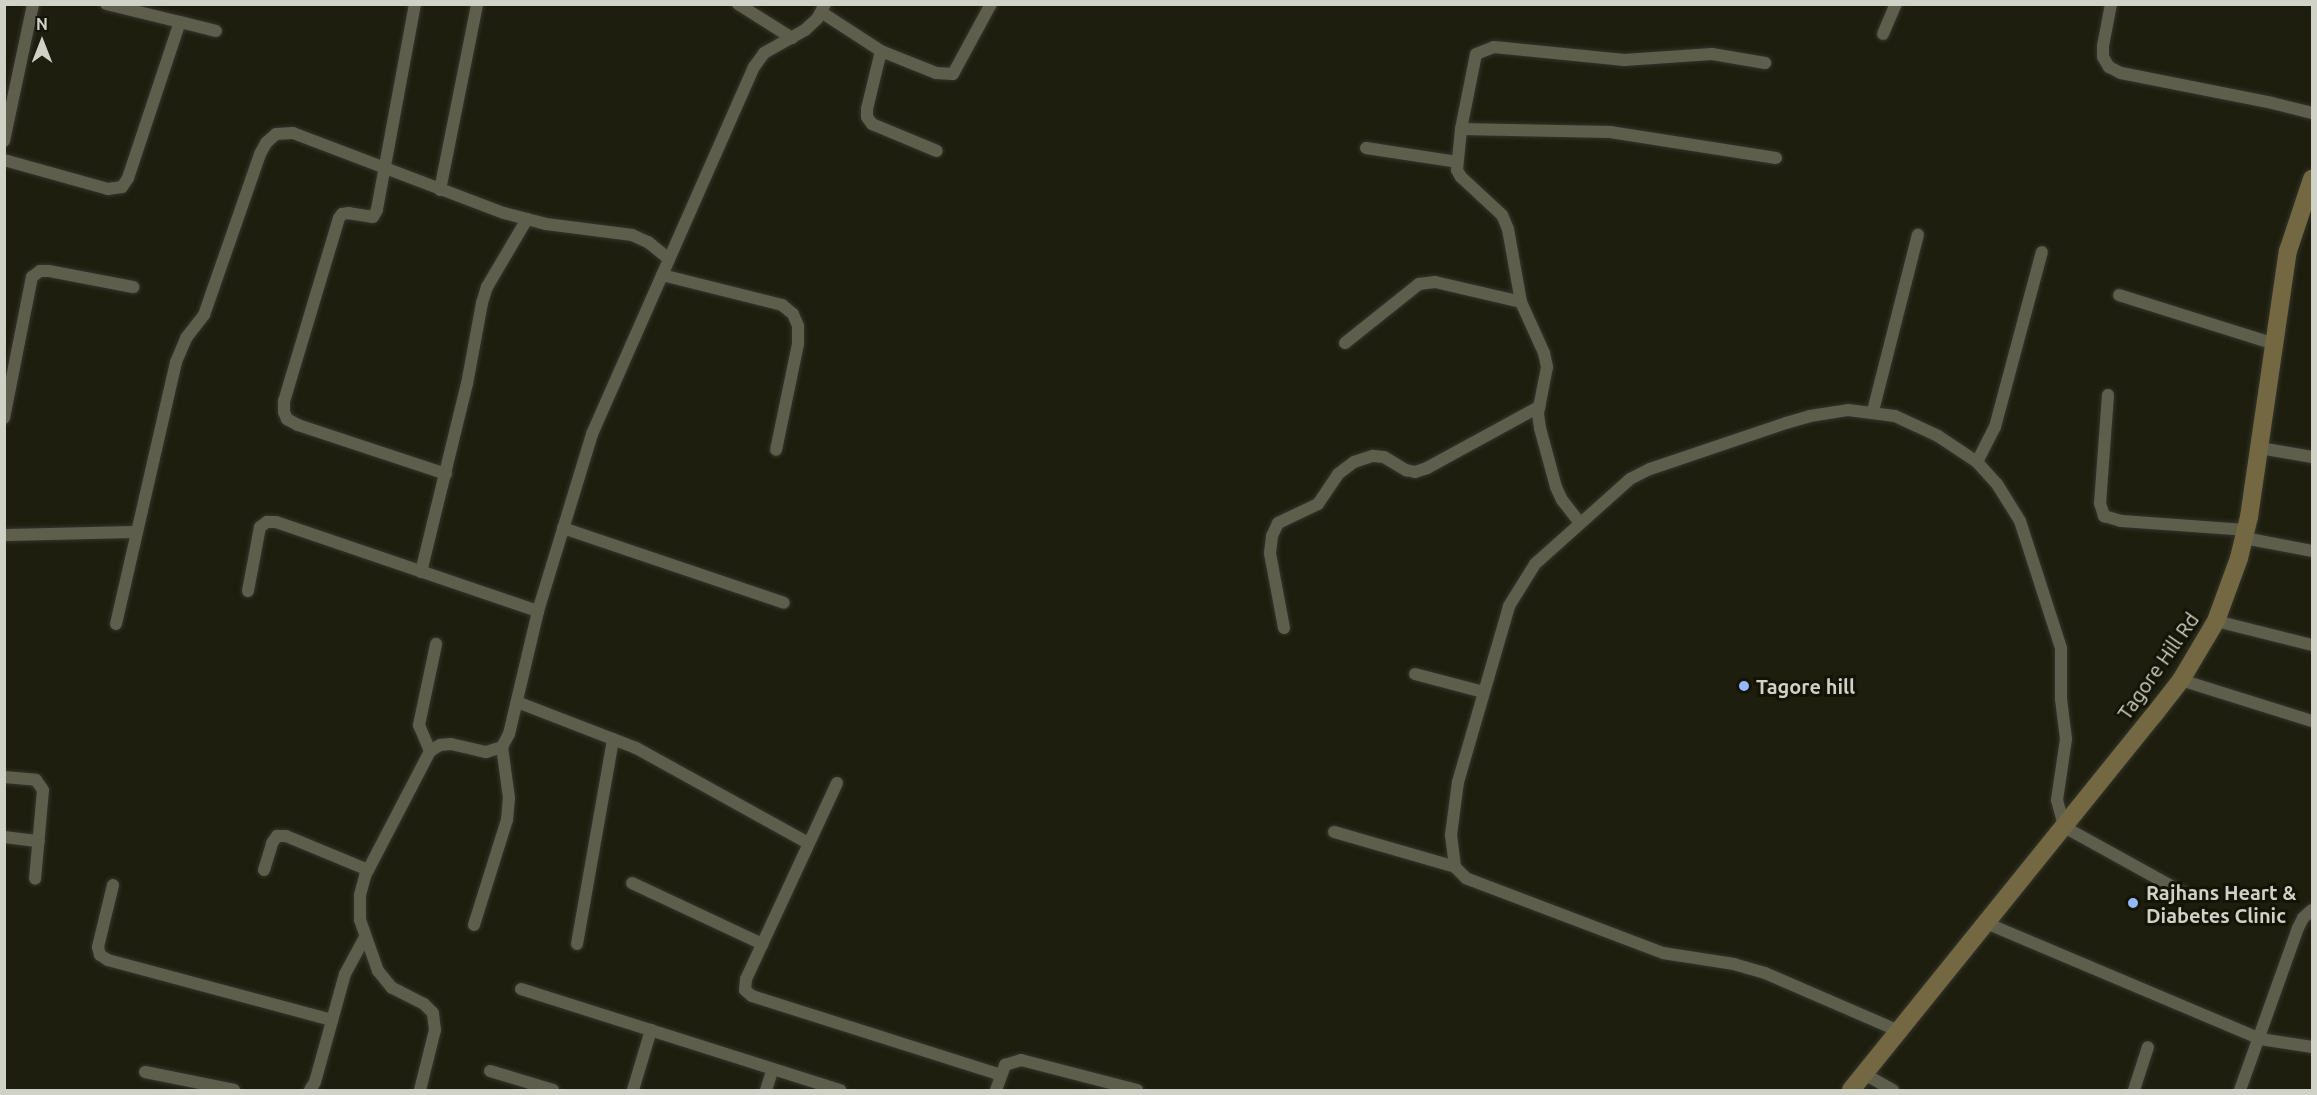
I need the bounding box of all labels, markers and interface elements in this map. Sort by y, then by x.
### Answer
north arrow [12,12,72,72]
text: N [36,15,48,33]
street label: Tagore Hill Rd [2112,608,2204,724]
place label: Tagore hill [1756,674,1855,698]
marker: Tagore hill [1737,679,1751,693]
place label: Rajhans Heart & Diabetes Clinic [2146,880,2296,927]
marker: Rajhans Heart & Diabetes Clinic [2124,894,2142,912]

